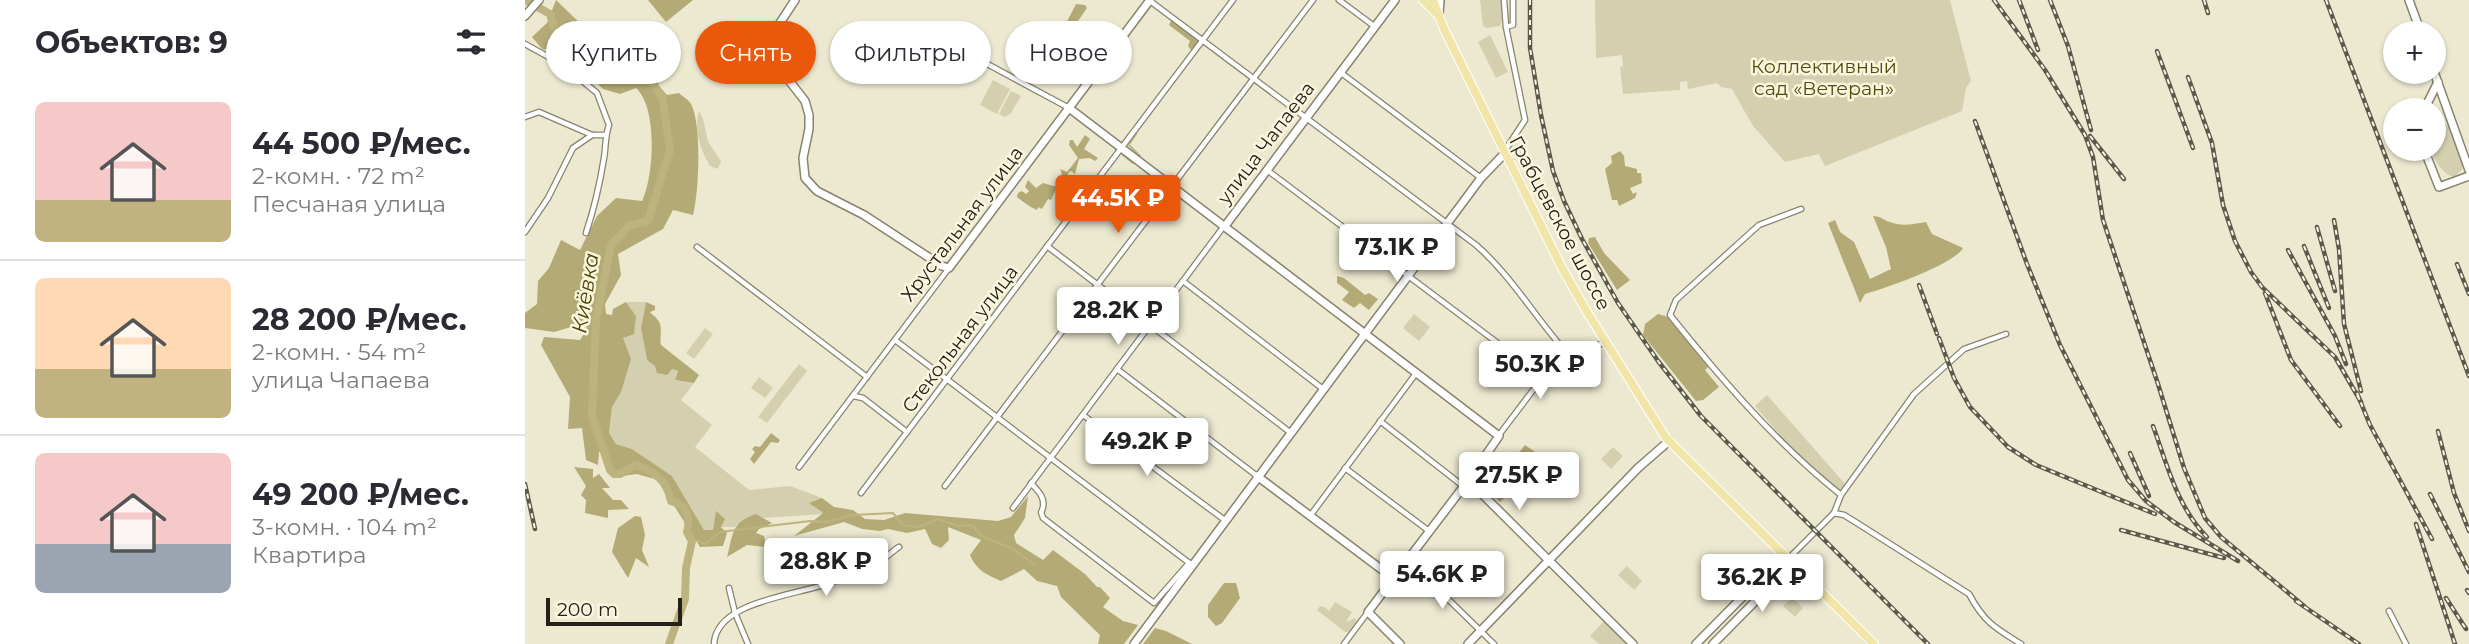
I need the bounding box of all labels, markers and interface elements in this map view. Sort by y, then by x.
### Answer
chip: Купить [546,21,681,84]
chip: Снять [695,21,816,84]
chip: Фильтры [830,21,991,84]
chip: Новое [1005,21,1132,84]
map controls [2383,21,2446,161]
button: + [2383,21,2446,84]
icon: filters [452,23,490,61]
text: Объектов: 9 [35,24,228,61]
park label: Коллективный сад «Ветеран» [1751,55,1897,100]
street label: улица Чапаева [1212,77,1319,210]
button: − [2383,98,2446,161]
text: 44 500 ₽/мес. [252,125,471,162]
icon: home [91,130,175,214]
street label: Грабцевское шоссе [1504,132,1616,314]
street label: Хрустальная улица [896,142,1028,306]
text: 2-комн. · 72 m² [252,162,425,190]
pin: 44.5K ₽ [1053,176,1183,235]
text: 44.5K ₽ [1071,184,1165,212]
text: Песчаная улица [252,190,446,218]
pin: 73.1K ₽ [1332,224,1462,284]
text: 73.1K ₽ [1355,233,1439,261]
water label: Киёвка [566,251,604,335]
street label: Стекольная улица [897,261,1023,417]
pin: 28.2K ₽ [1053,288,1183,347]
text: 28.2K ₽ [1073,296,1163,324]
text: 28 200 ₽/мес. [252,301,467,338]
icon: home [91,306,175,390]
text: 2-комн. · 54 m² [252,338,426,366]
pin: 50.3K ₽ [1475,342,1605,401]
text: 50.3K ₽ [1495,350,1585,378]
text: улица Чапаева [252,366,430,394]
pin: 49.2K ₽ [1082,419,1212,478]
text: 49.2K ₽ [1101,427,1193,455]
pin: 27.5K ₽ [1454,452,1584,512]
text: 27.5K ₽ [1475,461,1563,489]
text: 49 200 ₽/мес. [252,476,469,513]
icon: home [91,481,175,565]
text: 3-комн. · 104 m² [252,513,437,541]
pin: 28.8K ₽ [761,538,891,598]
text: Квартира [252,541,366,569]
text: 28.8K ₽ [780,547,872,575]
pin: 54.6K ₽ [1377,552,1507,611]
pin: 36.2K ₽ [1697,554,1827,614]
text: 54.6K ₽ [1396,560,1488,588]
text: 36.2K ₽ [1717,563,1807,591]
scale bar [546,595,683,627]
text: 200 m [557,598,618,621]

